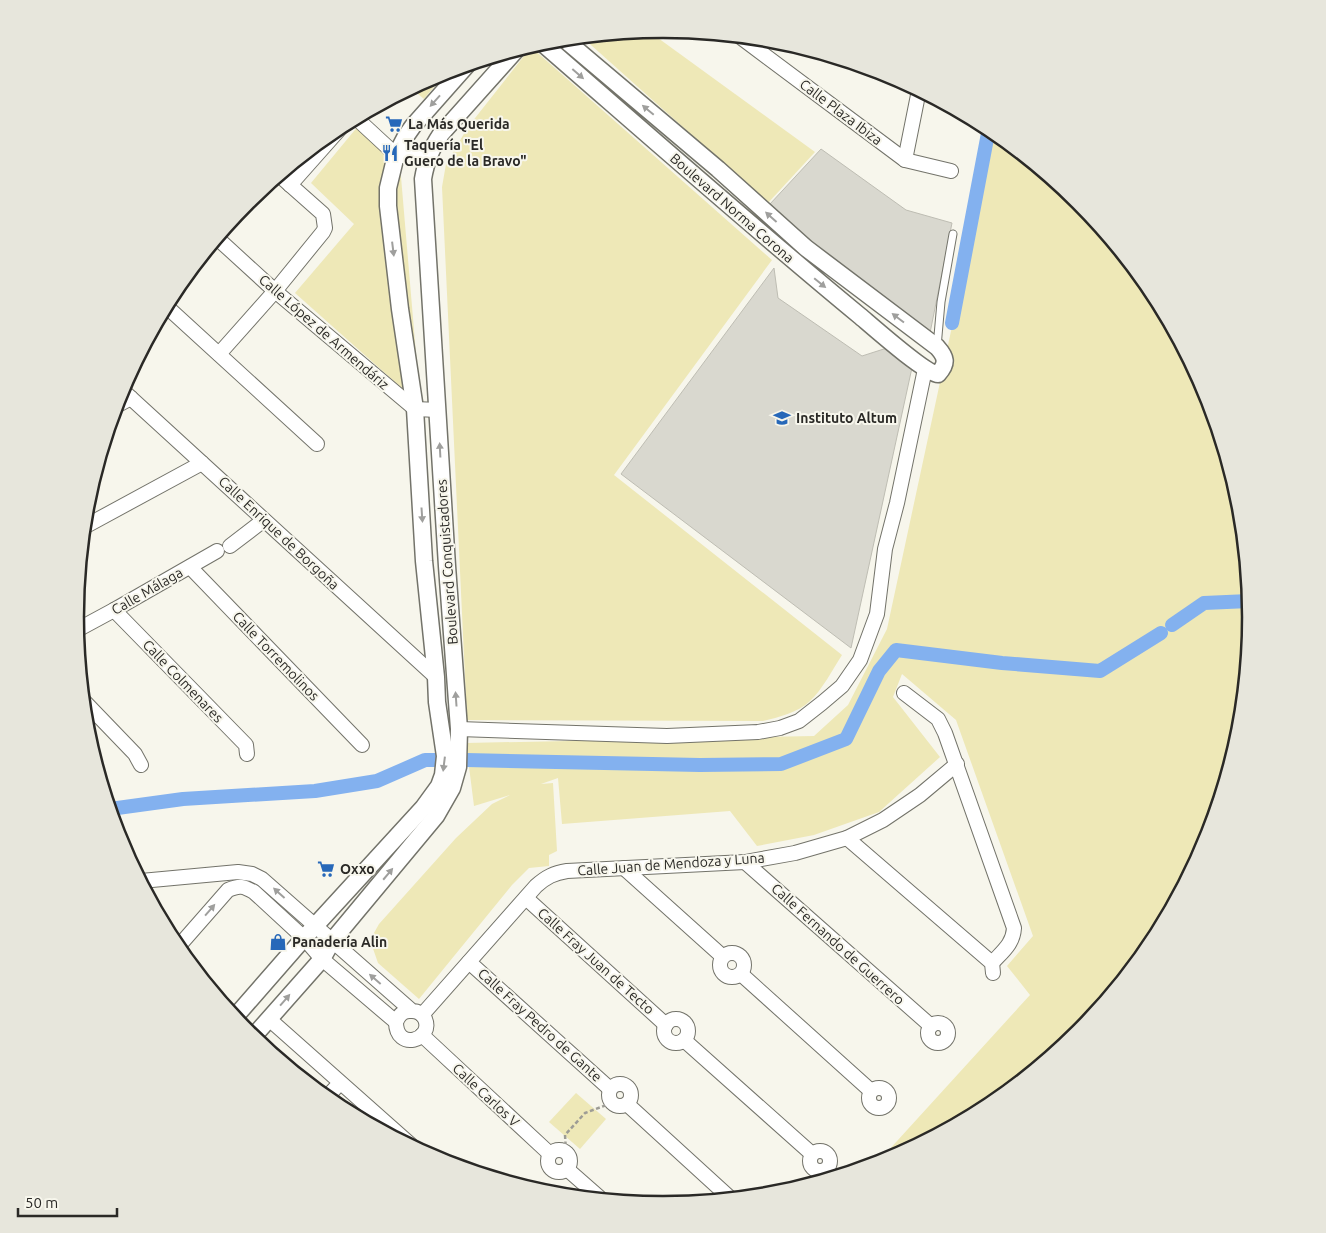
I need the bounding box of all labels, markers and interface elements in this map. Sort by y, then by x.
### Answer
one-way arrow [571,69,584,80]
street label: Calle Plaza Ibiza [797,76,885,148]
one-way arrow [429,95,441,107]
one-way arrow [642,104,655,115]
supermarket icon: La Más Querida [384,114,404,134]
place label: La Más Querida [408,116,510,132]
place label: Taquería "El Guero de la Bravo" [404,137,527,169]
restaurant icon: Taquería "El Guero de la Bravo" [380,143,400,163]
street label: Boulevard Norma Corona [667,150,797,266]
one-way arrow [764,211,777,222]
one-way arrow [389,242,397,258]
street label: Calle López de Armendáriz [256,271,392,393]
one-way arrow [813,278,826,289]
one-way arrow [892,312,905,323]
school or university icon: Instituto Altum [772,408,792,428]
place label: Instituto Altum [796,410,897,426]
one-way arrow [436,442,444,458]
street label: Calle Enrique de Borgoña [216,473,342,593]
street label: Boulevard Conquistadores [433,479,461,645]
one-way arrow [418,507,426,523]
street label: Calle Málaga [109,564,185,618]
street label: Calle Torremolinos [230,608,322,704]
street label: Calle Colmenares [140,636,226,726]
one-way arrow [452,691,460,707]
one-way arrow [440,756,448,772]
street label: Calle Juan de Mendoza y Luna [577,849,765,879]
supermarket icon: Oxxo [316,859,336,879]
place label: Oxxo [340,861,375,877]
one-way arrow [382,868,393,881]
street label: Calle Fernando de Guerrero [768,880,908,1008]
one-way arrow [274,887,286,899]
one-way arrow [204,905,216,917]
street label: Calle Fray Juan de Tecto [535,905,657,1017]
shop icon: Panadería Alin [268,932,288,952]
place label: Panadería Alin [292,934,387,950]
street label: Calle Fray Pedro de Gante [475,965,605,1085]
one-way arrow [368,973,381,984]
one-way arrow [280,994,291,1007]
street label: Calle Carlos V [449,1060,523,1130]
scale bar [18,1186,116,1218]
text: 50 m [25,1194,58,1211]

